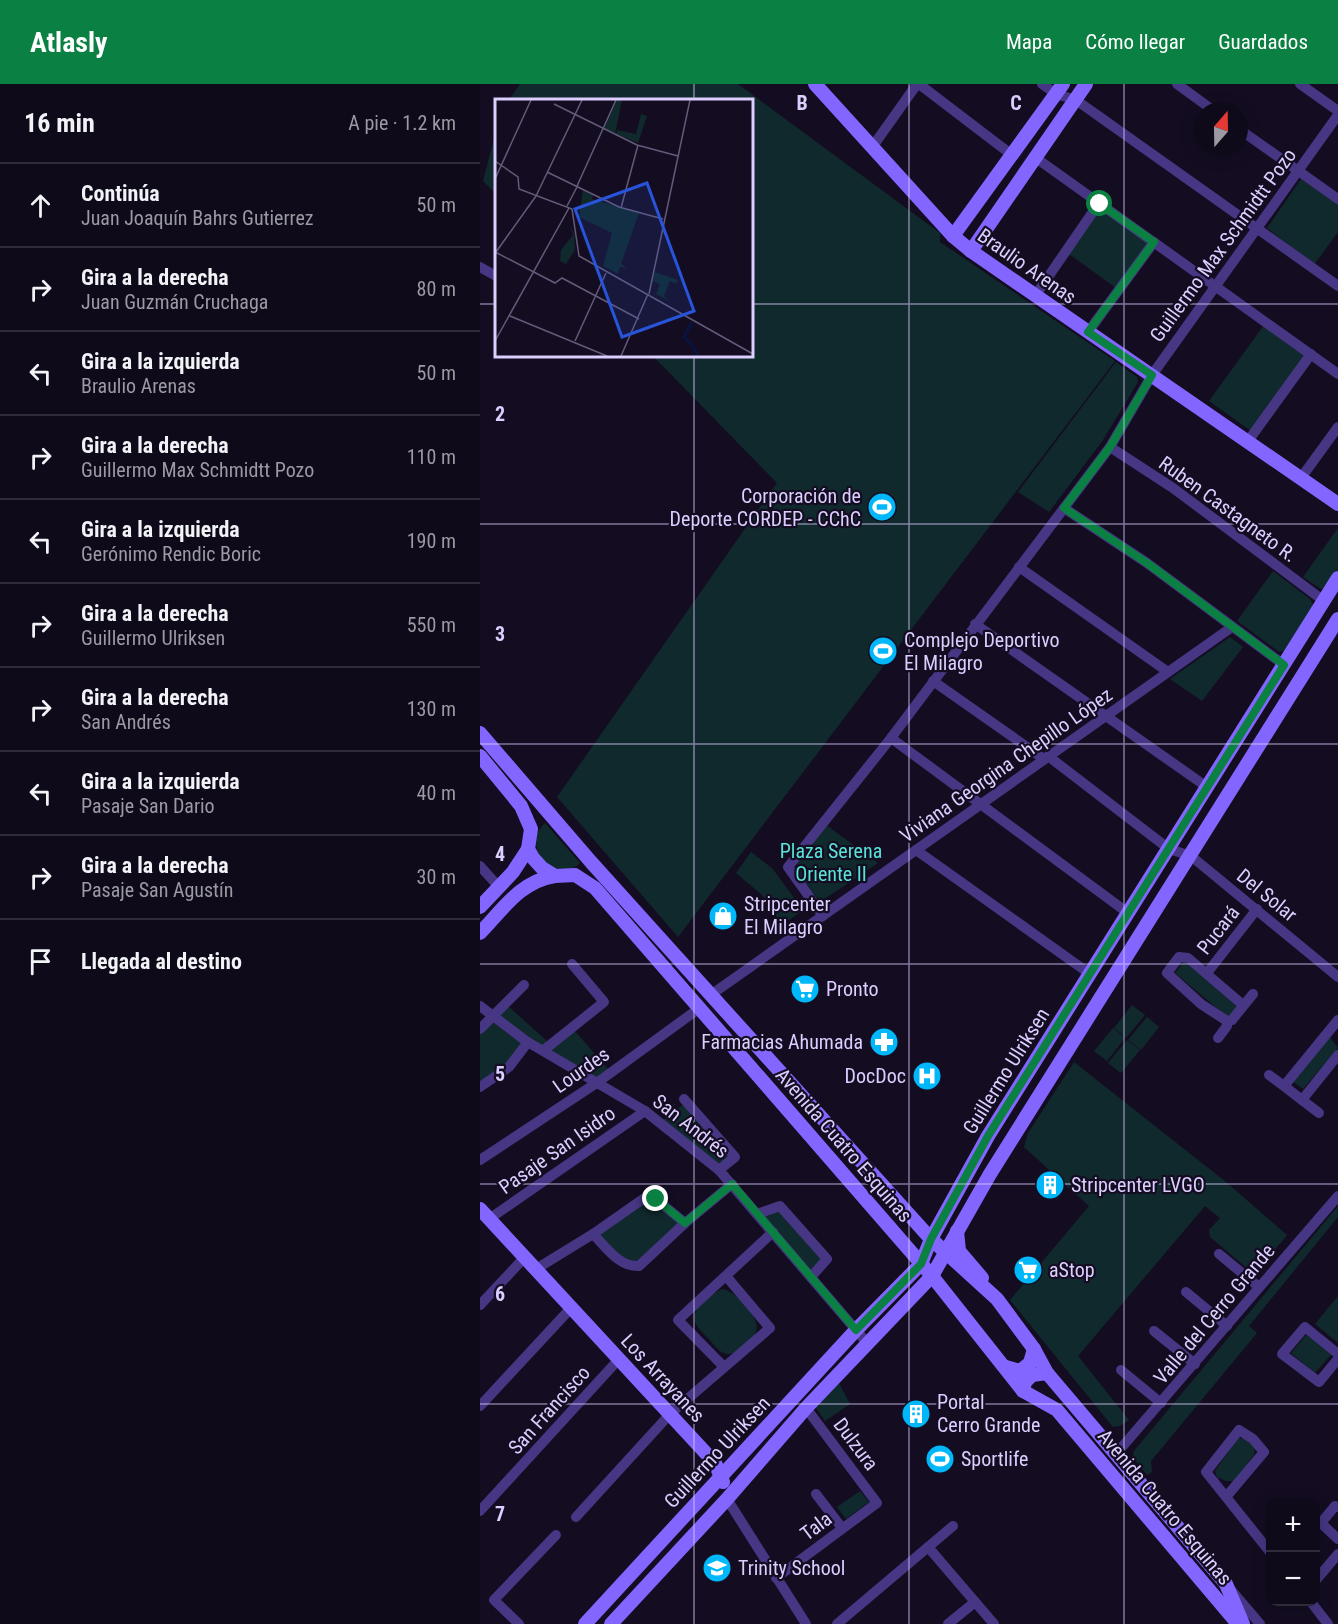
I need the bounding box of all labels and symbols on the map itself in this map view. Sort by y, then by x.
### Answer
text: B [796,91,808,115]
text: C [1010,91,1022,115]
inset map [495,99,753,357]
north arrow [1194,102,1248,156]
street label: Guillermo Max Schmidtt Pozo [1145,144,1301,346]
route start [1086,190,1112,216]
street label: Braulio Arenas [973,223,1081,309]
text: 2 [495,402,505,426]
street label: Ruben Castagneto R. [1154,451,1302,567]
place label: Corporación de Deporte CORDEP - CChC [670,484,861,531]
sports icon: Corporación de Deporte CORDEP - CChC [866,491,898,523]
text: 3 [495,622,505,646]
place label: Complejo Deportivo El Milagro [904,628,1060,675]
sports icon: Complejo Deportivo El Milagro [867,635,899,667]
street label: Viviana Georgina Chepillo López [895,682,1117,848]
park label: Plaza Serena Oriente II [780,839,882,886]
text: 4 [495,842,505,866]
street label: Del Solar [1232,863,1302,927]
place label: Stripcenter El Milagro [744,892,831,939]
shop icon: Stripcenter El Milagro [707,900,739,932]
street label: Pucará [1192,901,1244,959]
supermarket icon: Pronto [789,973,821,1005]
place label: Pronto [826,977,878,1001]
street label: Guillermo Ulriksen [958,1004,1054,1138]
pharmacy icon: Farmacias Ahumada [868,1026,900,1058]
place label: Farmacias Ahumada [701,1030,863,1054]
street label: Lourdes [548,1042,614,1098]
hospital icon: DocDoc [911,1060,943,1092]
text: 5 [495,1062,505,1086]
street label: Avenida Cuatro Esquinas [771,1063,917,1227]
place label: DocDoc [845,1064,906,1088]
street label: San Andrés [648,1089,734,1163]
street label: Pasaje San Isidro [494,1101,620,1199]
building icon: Stripcenter LVGO [1034,1169,1066,1201]
place label: Stripcenter LVGO [1071,1173,1205,1197]
route end [642,1185,668,1211]
street label: Valle del Cerro Grande [1148,1239,1280,1389]
supermarket icon: aStop [1012,1254,1044,1286]
place label: aStop [1049,1258,1095,1282]
text: 6 [495,1282,505,1306]
street label: Los Arrayanes [616,1329,710,1427]
street label: San Francisco [503,1361,595,1459]
place label: Portal Cerro Grande [937,1390,1040,1437]
street label: Guillermo Ulriksen [659,1391,775,1513]
building icon: Portal Cerro Grande [900,1398,932,1430]
street label: Dulzura [829,1413,883,1475]
street label: Avenida Cuatro Esquinas [1093,1424,1237,1590]
sports icon: Sportlife [924,1443,956,1475]
place label: Sportlife [961,1447,1028,1471]
text: 7 [495,1502,505,1526]
street label: Tala [796,1506,836,1546]
school or university icon: Trinity School [701,1552,733,1584]
place label: Trinity School [738,1556,845,1580]

